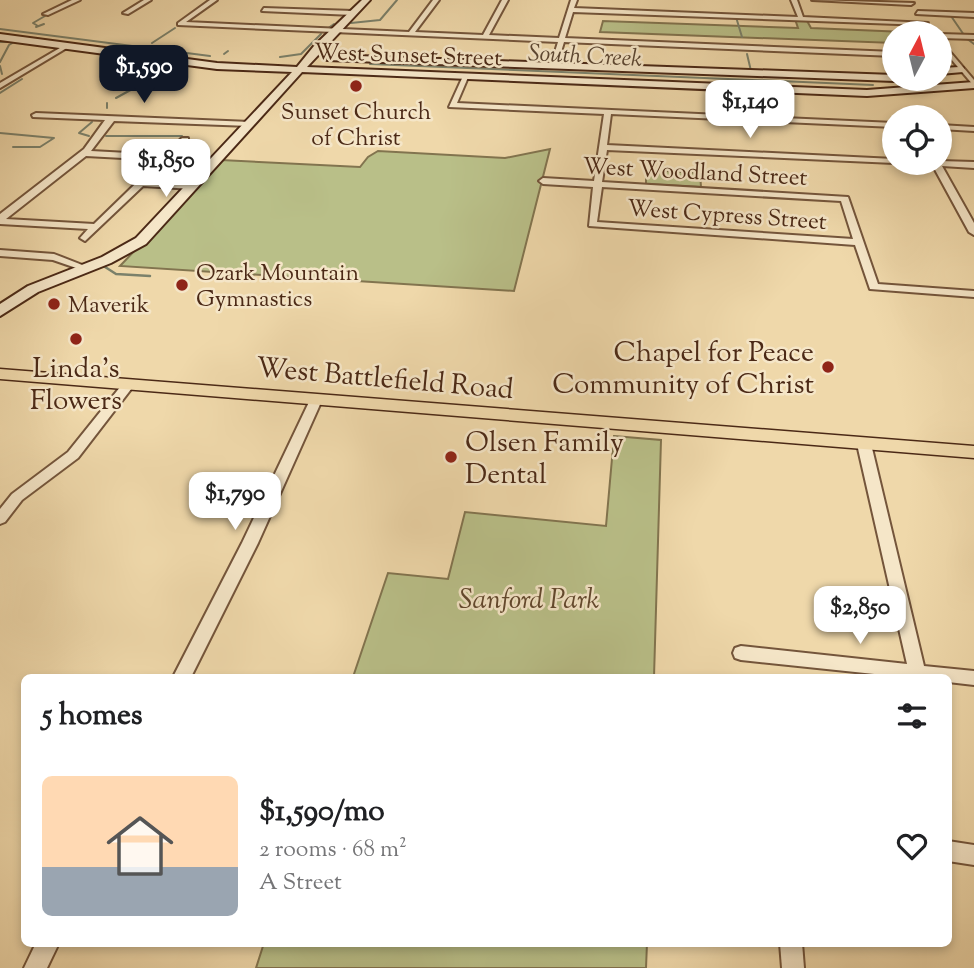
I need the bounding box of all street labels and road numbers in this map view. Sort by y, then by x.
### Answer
street label: West Sunset Street [313,37,503,76]
street label: West Woodland Street [582,151,808,196]
street label: West Cypress Street [626,193,828,240]
street label: West Battlefield Road [254,349,515,411]

